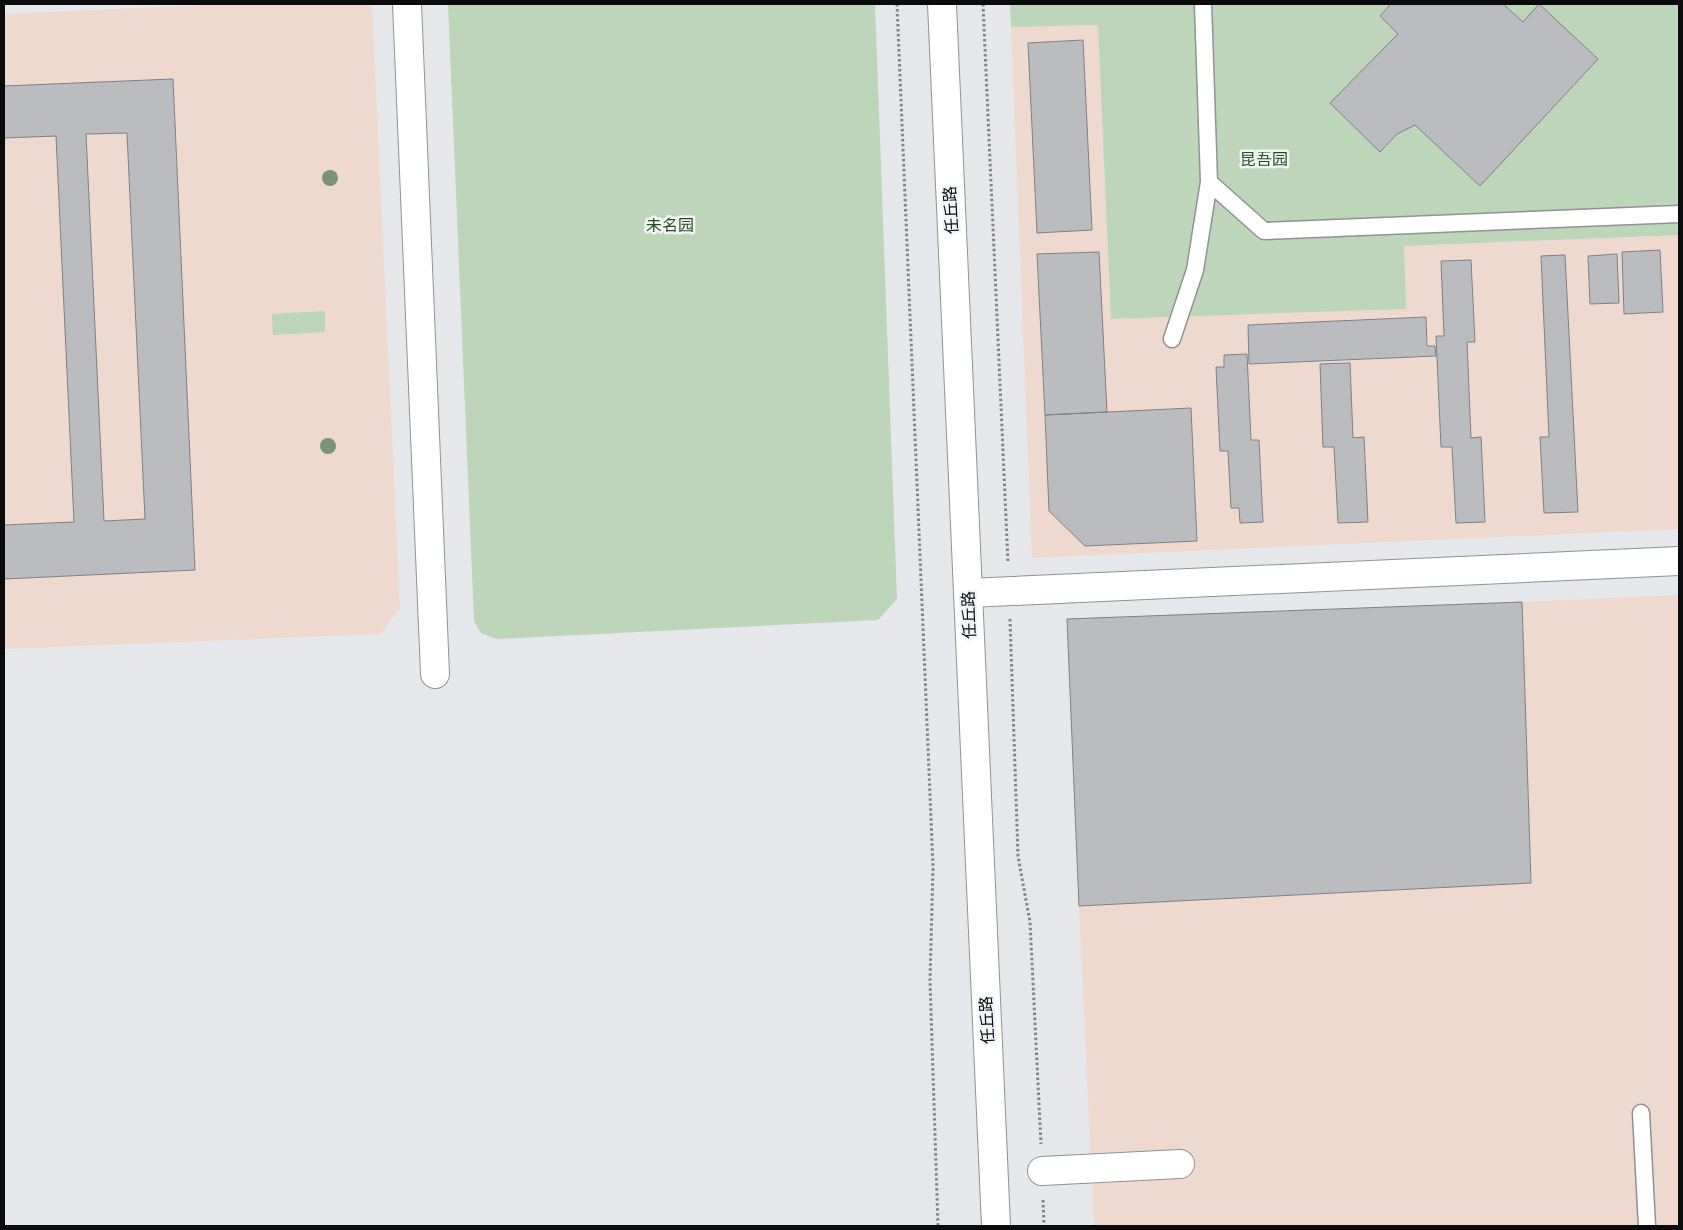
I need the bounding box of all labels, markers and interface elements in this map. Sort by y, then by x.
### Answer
park label: 昆吾园 [1240,150,1288,169]
street label: 任丘路 [940,186,962,234]
park label: 未名园 [646,216,694,235]
street label: 任丘路 [959,591,979,639]
street label: 任丘路 [976,996,998,1044]

